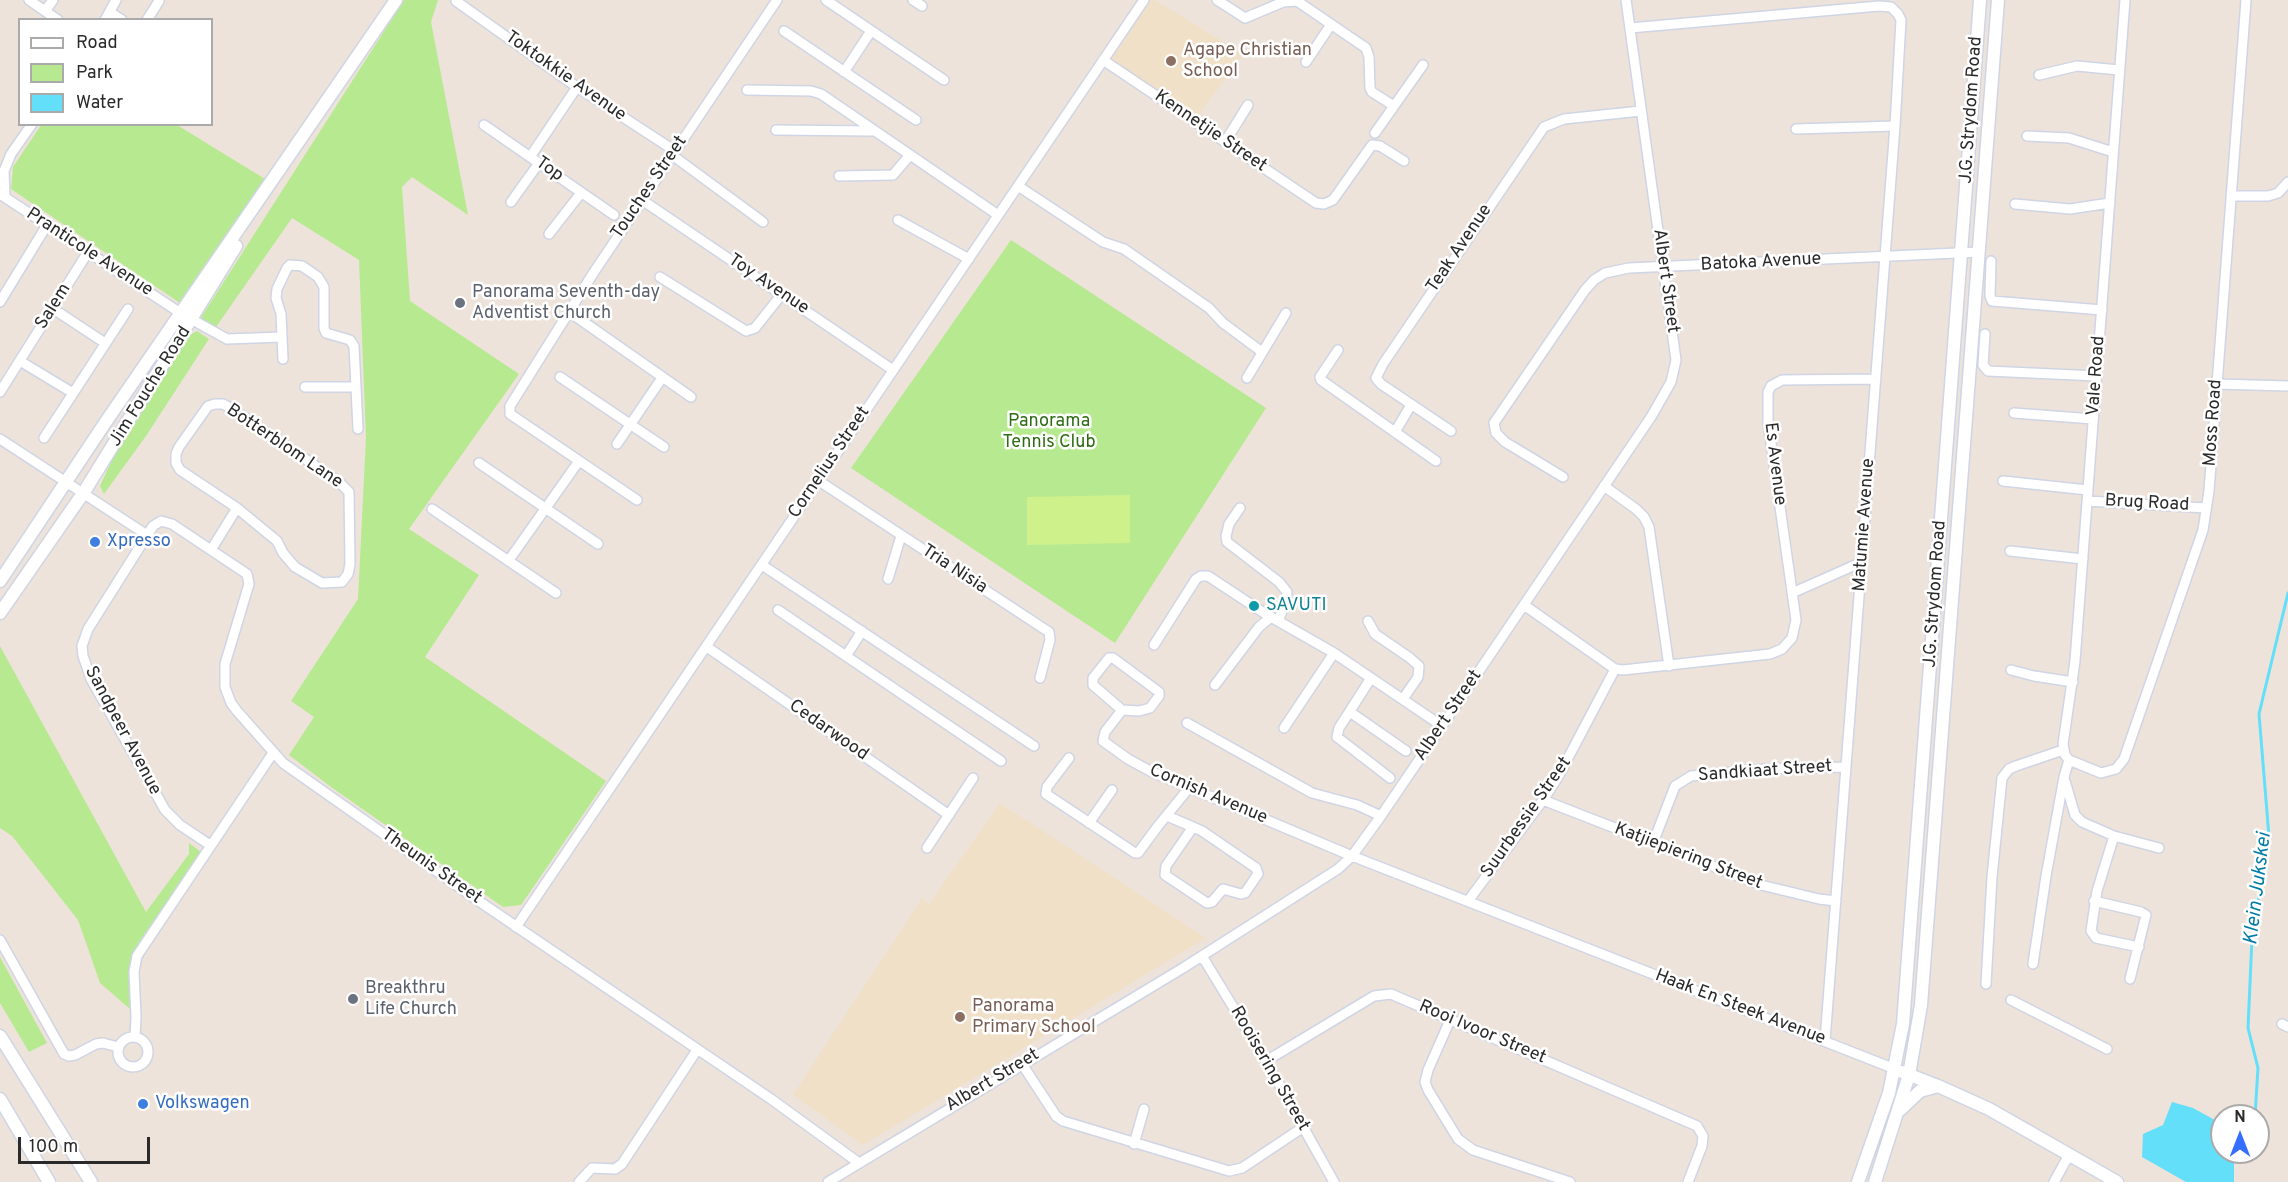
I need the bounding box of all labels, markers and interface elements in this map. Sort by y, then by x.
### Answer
legend [18,18,213,126]
street label: Toktokkie Avenue [500,27,630,127]
text: Road [76,32,118,55]
street label: J.G. Strydom Road [1956,36,1988,184]
place label: Agape Christian School [1183,40,1312,82]
marker: Agape Christian School [1164,54,1178,68]
text: Park [76,62,113,85]
street label: Kennetjie Street [1150,86,1270,178]
text: Water [76,92,123,115]
street label: Touches Street [607,132,693,244]
street label: Top [531,153,567,187]
street label: Teak Avenue [1423,201,1497,297]
street label: Pranticole Avenue [22,204,156,302]
street label: Albert Street [1647,227,1683,335]
street label: Batoka Avenue [1700,249,1822,277]
street label: Toy Avenue [724,250,812,320]
street label: Salem [32,280,76,334]
place label: Panorama Seventh-day Adventist Church [472,282,660,324]
marker: Panorama Seventh-day Adventist Church [453,296,467,310]
street label: Jim Fouche Road [105,323,197,451]
street label: Vale Road [2083,335,2111,417]
street label: Moss Road [2200,379,2228,467]
street label: Botterblom Lane [222,400,346,494]
street label: Cornelius Street [785,403,875,523]
park label: Panorama Tennis Club [1002,411,1096,454]
street label: Es Avenue [1758,421,1790,507]
street label: Matumie Avenue [1850,458,1880,592]
street label: Brug Road [2104,491,2190,517]
street label: J.G. Strydom Road [1920,520,1952,668]
place label: Xpresso [107,531,171,553]
marker: Xpresso [88,535,102,549]
street label: Tria Nisia [917,541,991,599]
place label: SAVUTI [1266,595,1327,617]
marker: SAVUTI [1247,599,1261,613]
street label: Sandpeer Avenue [79,663,165,799]
street label: Albert Street [1411,666,1487,766]
street label: Cedarwood [784,696,872,766]
street label: Suurbessie Street [1477,753,1577,883]
street label: Sandkiaat Street [1697,757,1833,787]
street label: Cornish Avenue [1146,760,1270,830]
street label: Katjiepiering Street [1611,819,1765,895]
street label: Theunis Street [377,824,485,910]
water label: Klein Jukskei [2240,831,2278,947]
street label: Haak En Steek Avenue [1652,966,1828,1050]
place label: Breakthru Life Church [365,978,457,1020]
marker: Breakthru Life Church [346,992,360,1006]
place label: Panorama Primary School [972,996,1096,1038]
street label: Rooi Ivoor Street [1415,996,1549,1070]
street label: Rooisering Street [1225,1003,1313,1135]
marker: Panorama Primary School [953,1010,967,1024]
street label: Albert Street [942,1045,1044,1117]
place label: Volkswagen [155,1093,250,1115]
marker: Volkswagen [136,1097,150,1111]
north arrow [2210,1104,2270,1164]
text: N [2234,1108,2246,1128]
scale bar [21,1125,153,1163]
text: 100 m [29,1136,78,1159]

